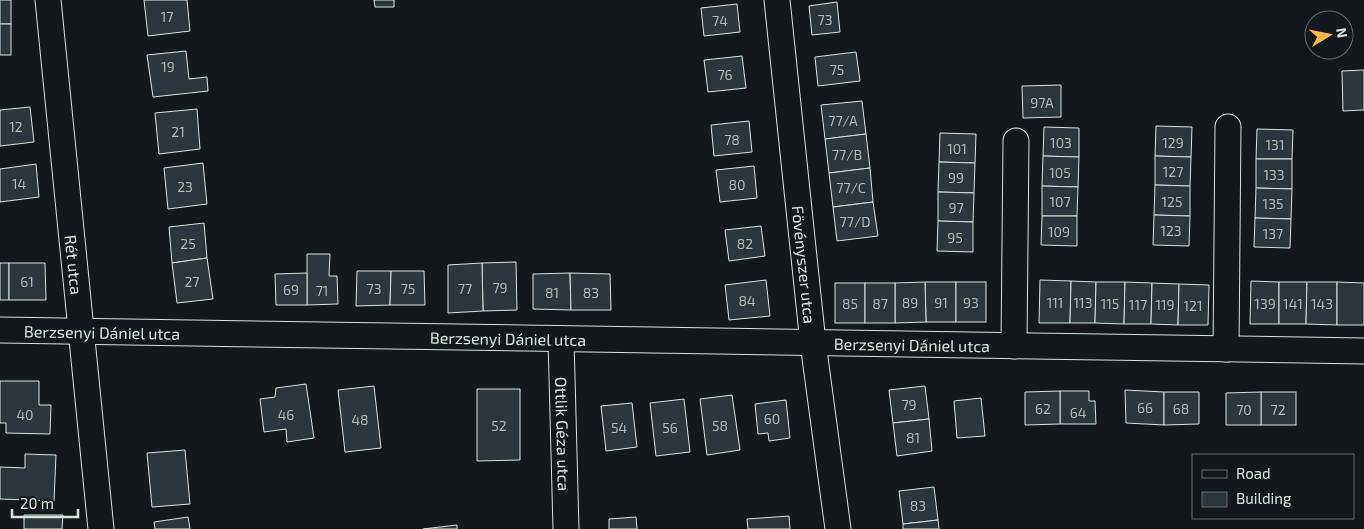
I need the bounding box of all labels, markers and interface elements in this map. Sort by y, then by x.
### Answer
house number: 17 [161,8,173,25]
north arrow [1304,10,1354,60]
house number: 73 [818,11,832,28]
house number: 74 [712,12,728,29]
text: N [1333,26,1352,39]
house number: 19 [161,58,175,75]
house number: 75 [830,61,844,78]
house number: 76 [717,66,733,83]
house number: 97A [1030,94,1054,111]
house number: 77/A [828,112,858,129]
house number: 12 [9,118,23,135]
house number: 21 [171,123,185,140]
house number: 78 [724,131,740,148]
house number: 103 [1050,134,1072,151]
house number: 129 [1162,134,1184,151]
house number: 131 [1266,136,1284,153]
house number: 101 [947,140,967,157]
house number: 77/B [832,146,862,163]
house number: 127 [1163,163,1183,180]
house number: 105 [1049,164,1071,181]
house number: 133 [1263,166,1285,183]
house number: 99 [948,169,964,186]
house number: 14 [12,175,26,192]
house number: 80 [729,176,745,193]
house number: 23 [177,178,193,195]
house number: 77/C [836,179,866,196]
house number: 107 [1049,193,1071,210]
house number: 125 [1162,193,1182,210]
house number: 135 [1263,195,1283,212]
house number: 97 [948,199,964,216]
street label: Fövényszer utca [789,205,820,324]
house number: 77/D [840,213,870,230]
house number: 123 [1160,222,1182,239]
house number: 109 [1048,223,1070,240]
house number: 137 [1263,225,1283,242]
house number: 95 [947,229,963,246]
street label: Rét utca [62,234,87,295]
house number: 25 [180,235,196,252]
house number: 82 [737,235,753,252]
house number: 61 [20,273,34,290]
house number: 27 [184,273,200,290]
house number: 79 [492,279,508,296]
house number: 73 [367,280,381,297]
house number: 75 [401,280,415,297]
house number: 77 [458,280,472,297]
house number: 69 [283,281,299,298]
house number: 71 [316,282,328,299]
house number: 81 [545,284,559,301]
house number: 83 [583,284,599,301]
house number: 84 [738,292,756,309]
house number: 89 [902,294,918,311]
house number: 91 [934,294,948,311]
house number: 93 [963,294,979,311]
house number: 111 [1047,294,1063,311]
house number: 113 [1074,294,1092,311]
house number: 85 [842,295,858,312]
house number: 87 [872,295,888,312]
house number: 115 [1101,295,1119,312]
house number: 139 [1254,295,1276,312]
house number: 141 [1283,295,1303,312]
house number: 143 [1311,295,1333,312]
house number: 117 [1129,296,1147,313]
house number: 119 [1155,296,1175,313]
house number: 121 [1183,297,1203,314]
street label: Berzsenyi Dániel utca [24,321,180,342]
street label: Berzsenyi Dániel utca [430,327,586,349]
street label: Berzsenyi Dániel utca [834,333,990,355]
street label: Ottlik Géza utca [552,377,574,491]
house number: 79 [901,396,917,413]
house number: 66 [1137,399,1153,416]
house number: 62 [1035,400,1051,417]
house number: 68 [1173,400,1189,417]
house number: 70 [1236,401,1252,418]
house number: 72 [1270,401,1286,418]
house number: 64 [1070,404,1086,421]
house number: 40 [16,406,34,423]
house number: 46 [278,406,294,423]
house number: 60 [764,410,780,427]
house number: 48 [351,411,369,428]
house number: 52 [491,417,507,434]
house number: 58 [712,417,728,434]
house number: 54 [611,419,627,436]
house number: 56 [662,419,678,436]
house number: 81 [906,429,920,446]
legend [1192,454,1354,519]
text: Road [1236,464,1271,482]
scale bar [12,486,79,518]
text: Building [1236,489,1292,507]
text: 20 m [20,494,54,512]
house number: 83 [910,497,926,514]

